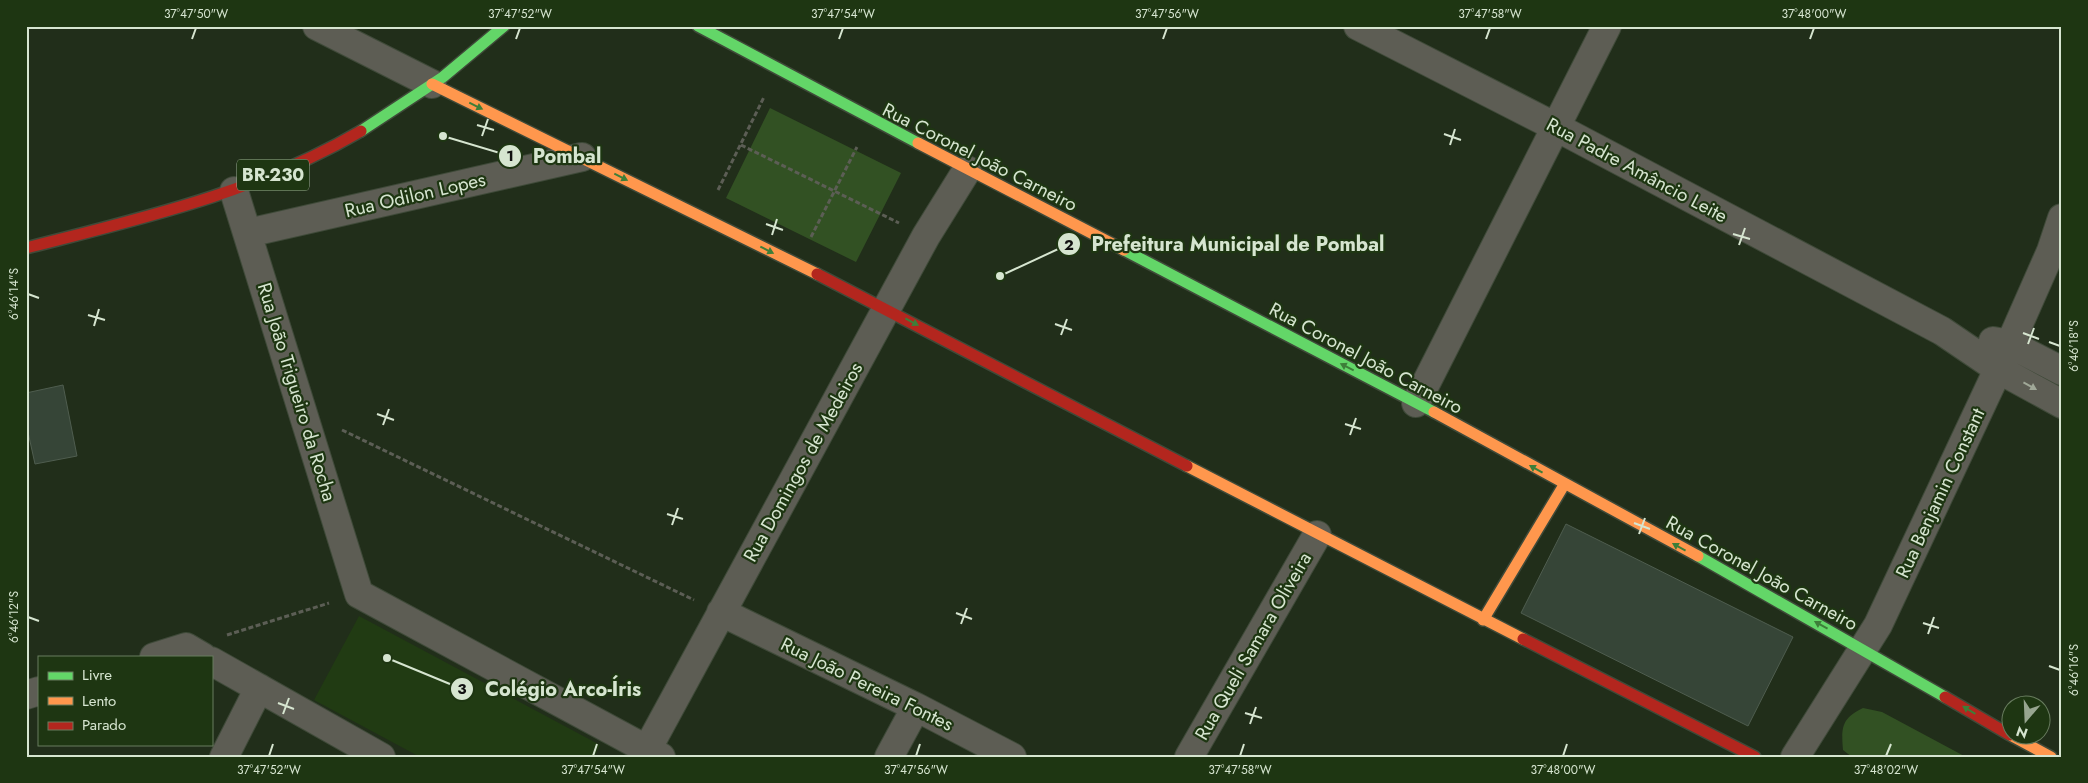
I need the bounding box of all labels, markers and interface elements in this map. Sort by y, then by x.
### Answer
text: 37°47'50"W [164,5,228,23]
text: 37°47'52"W [488,5,552,23]
text: 37°47'54"W [811,5,875,23]
text: 37°47'56"W [1135,5,1199,23]
text: 37°47'58"W [1458,5,1522,23]
text: 37°48'00"W [1782,5,1847,23]
street label: Rua Coronel João Carneiro [878,96,1082,218]
one-way arrow [468,101,483,110]
street label: Rua Padre Amâncio Leite [1542,111,1732,229]
callout: Pombal [498,138,611,173]
text: Pombal [533,142,601,171]
text: 1 [506,145,514,167]
road number: BR-230 [237,160,309,190]
street label: Rua Odilon Lopes [342,166,488,224]
one-way arrow [614,173,629,181]
callout: Prefeitura Municipal de Pombal [1056,227,1394,262]
text: Prefeitura Municipal de Pombal [1092,230,1384,259]
text: 2 [1064,234,1074,256]
one-way arrow [759,246,774,254]
text: 6°46'14"S [5,268,23,320]
street label: Rua João Trigueiro da Rocha [251,279,343,505]
street label: Rua Coronel João Carneiro [1265,295,1467,421]
one-way arrow [905,318,919,326]
text: 6°46'18"S [2065,320,2083,372]
street label: Rua Domingos de Medeiros [737,357,869,567]
one-way arrow [1340,363,1354,371]
one-way arrow [2023,382,2037,390]
street label: Rua Benjamin Constant [1889,403,1991,582]
one-way arrow [1529,465,1544,473]
street label: Rua Coronel João Carneiro [1661,509,1863,637]
one-way arrow [1671,543,1686,551]
street label: Rua Queli Samara Oliveira [1188,547,1318,745]
text: 6°46'12"S [5,591,23,643]
one-way arrow [1814,621,1829,629]
street label: Rua João Pereira Fontes [776,630,958,738]
text: 6°46'16"S [2065,644,2083,696]
legend [38,656,212,746]
text: Livre [82,664,112,686]
callout: Colégio Arco-Íris [450,671,651,706]
text: Colégio Arco-Íris [485,674,641,704]
text: 3 [457,678,467,700]
text: Lento [82,690,116,712]
north arrow [2000,696,2050,746]
one-way arrow [1961,706,1976,714]
text: Parado [82,714,126,736]
text: N [2013,721,2030,744]
text: 37°47'52"W [237,761,301,779]
text: 37°47'54"W [561,761,625,779]
text: 37°47'56"W [884,761,948,779]
text: 37°47'58"W [1208,761,1272,779]
text: 37°48'00"W [1531,761,1596,779]
text: 37°48'02"W [1854,761,1918,779]

